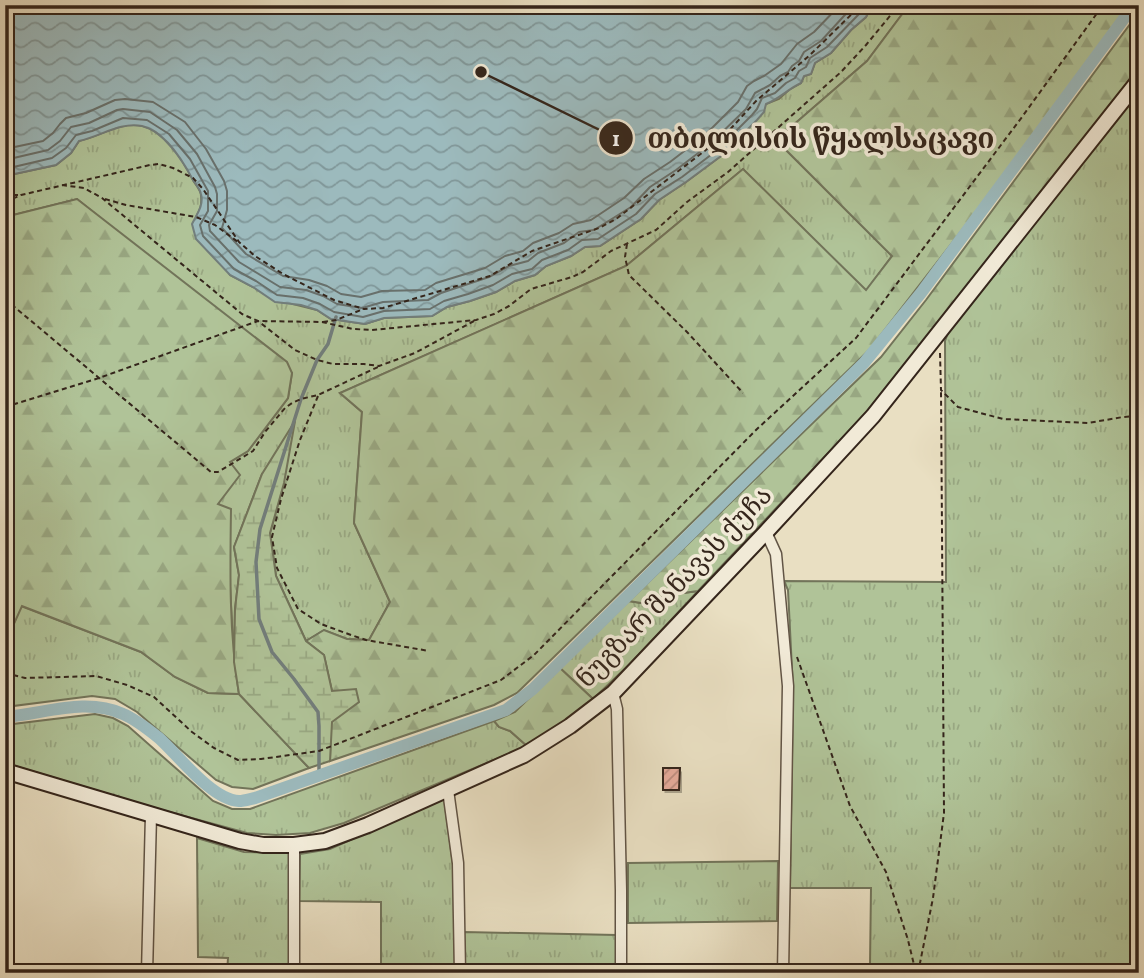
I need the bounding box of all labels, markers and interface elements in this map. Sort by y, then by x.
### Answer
callout: თბილისის წყალსაცავი [599,114,1009,163]
text: თბილისის წყალსაცავი [648,121,994,160]
text: 1 [612,126,620,155]
street label: ნუგზარ შანავას ქუჩა [569,479,781,697]

